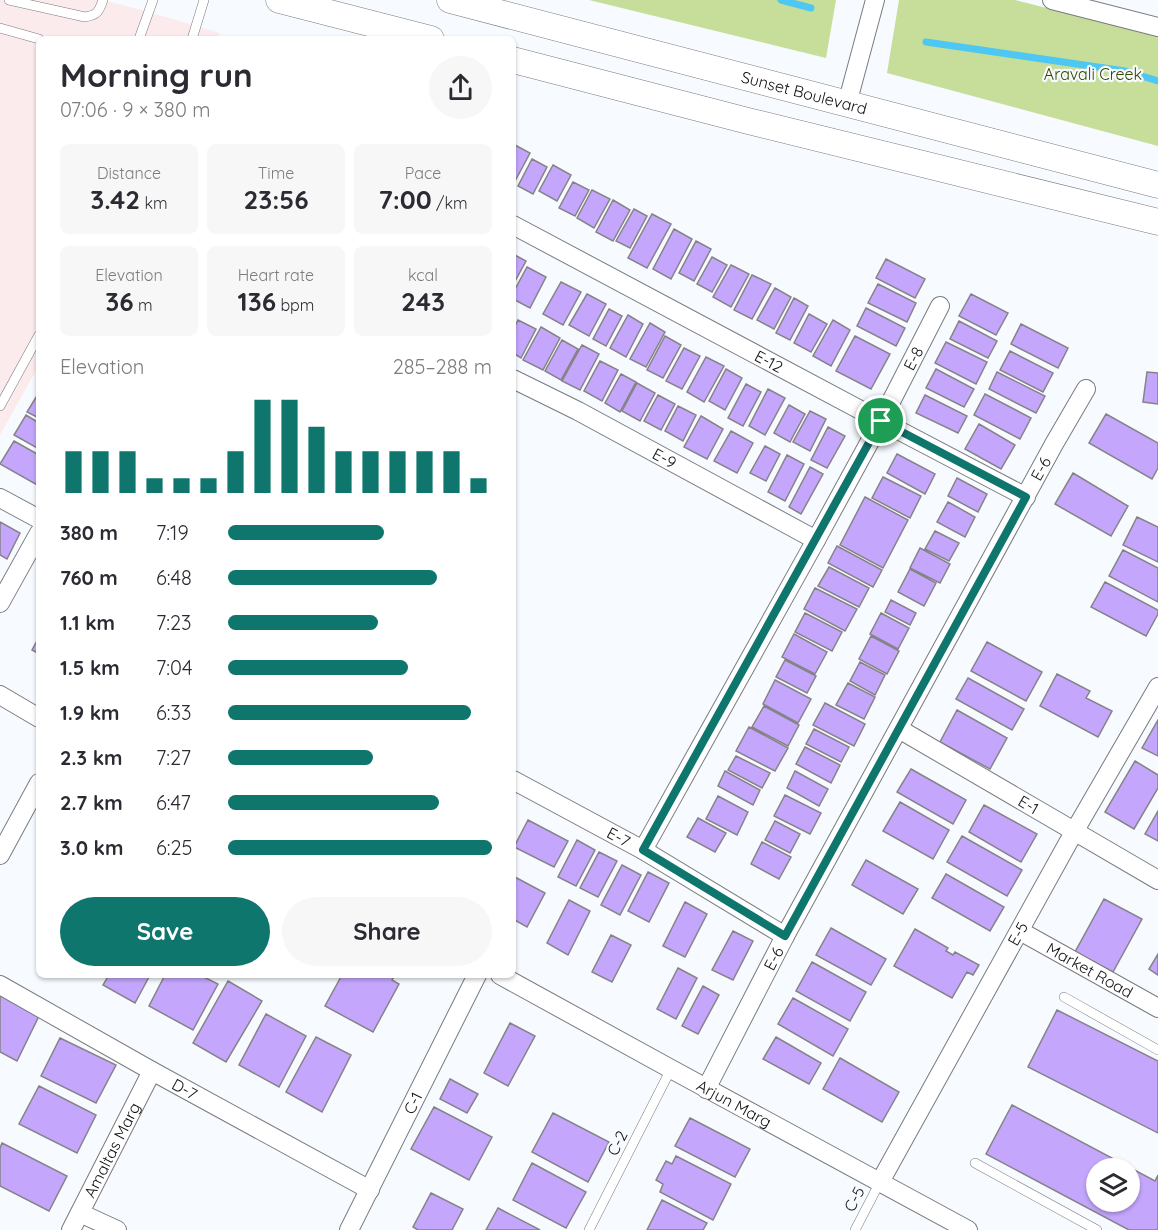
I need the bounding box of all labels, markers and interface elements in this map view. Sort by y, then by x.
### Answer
text: Morning run [60,54,253,95]
button: share [429,56,492,119]
park label: Aravali Creek [1044,64,1142,84]
street label: Sunset Boulevard [739,67,869,119]
text: 07:06 · 9 × 380 m [60,97,211,122]
text: Distance [97,163,161,183]
text: Time [258,163,294,183]
text: Pace [405,163,441,183]
text: 3.42 [90,183,140,216]
text: 23:56 [243,183,309,216]
text: 7:00 [378,183,432,216]
text: km [140,193,168,213]
text: /km [432,193,468,213]
text: Elevation [95,265,163,285]
text: Heart rate [238,265,314,285]
text: kcal [408,265,438,285]
text: 36 [105,285,134,318]
text: 136 [238,285,276,318]
text: 243 [401,285,445,318]
text: m [134,295,153,315]
text: bpm [276,295,314,315]
street label: E-8 [899,343,928,374]
street label: E-12 [751,346,787,377]
text: Elevation [60,354,144,379]
text: 285–288 m [393,354,492,379]
pin [855,395,906,446]
icon: arrive [864,404,897,437]
street label: E-9 [649,443,680,473]
street label: E-6 [1026,453,1055,484]
text: 380 m [60,520,118,545]
text: 7:19 [156,520,189,545]
text: 760 m [60,565,118,590]
text: 6:48 [156,565,192,590]
text: 1.1 km [60,610,115,635]
text: 7:23 [156,610,192,635]
text: 1.5 km [60,655,120,680]
text: 7:04 [156,655,192,680]
text: 1.9 km [60,700,120,725]
text: 6:33 [156,700,191,725]
text: 2.3 km [60,745,123,770]
text: 7:27 [156,745,191,770]
text: 2.7 km [60,790,123,815]
text: 6:47 [156,790,191,815]
street label: E-1 [1015,791,1042,818]
street label: E-7 [604,823,634,851]
text: 3.0 km [60,835,123,860]
text: 6:25 [156,835,192,860]
button: Save [60,897,270,966]
button: Share [282,897,492,966]
street label: E-5 [1003,918,1032,949]
street label: Market Road [1043,938,1137,1002]
street label: E-6 [759,943,788,974]
street label: D-7 [169,1074,201,1104]
street label: Arjun Marg [693,1075,775,1132]
street label: C-1 [399,1089,427,1117]
street label: Amaltas Marg [79,1099,144,1201]
street label: C-2 [602,1127,632,1159]
map controls [1086,1158,1140,1212]
button: layers [1086,1158,1140,1212]
street label: C-5 [839,1183,869,1215]

